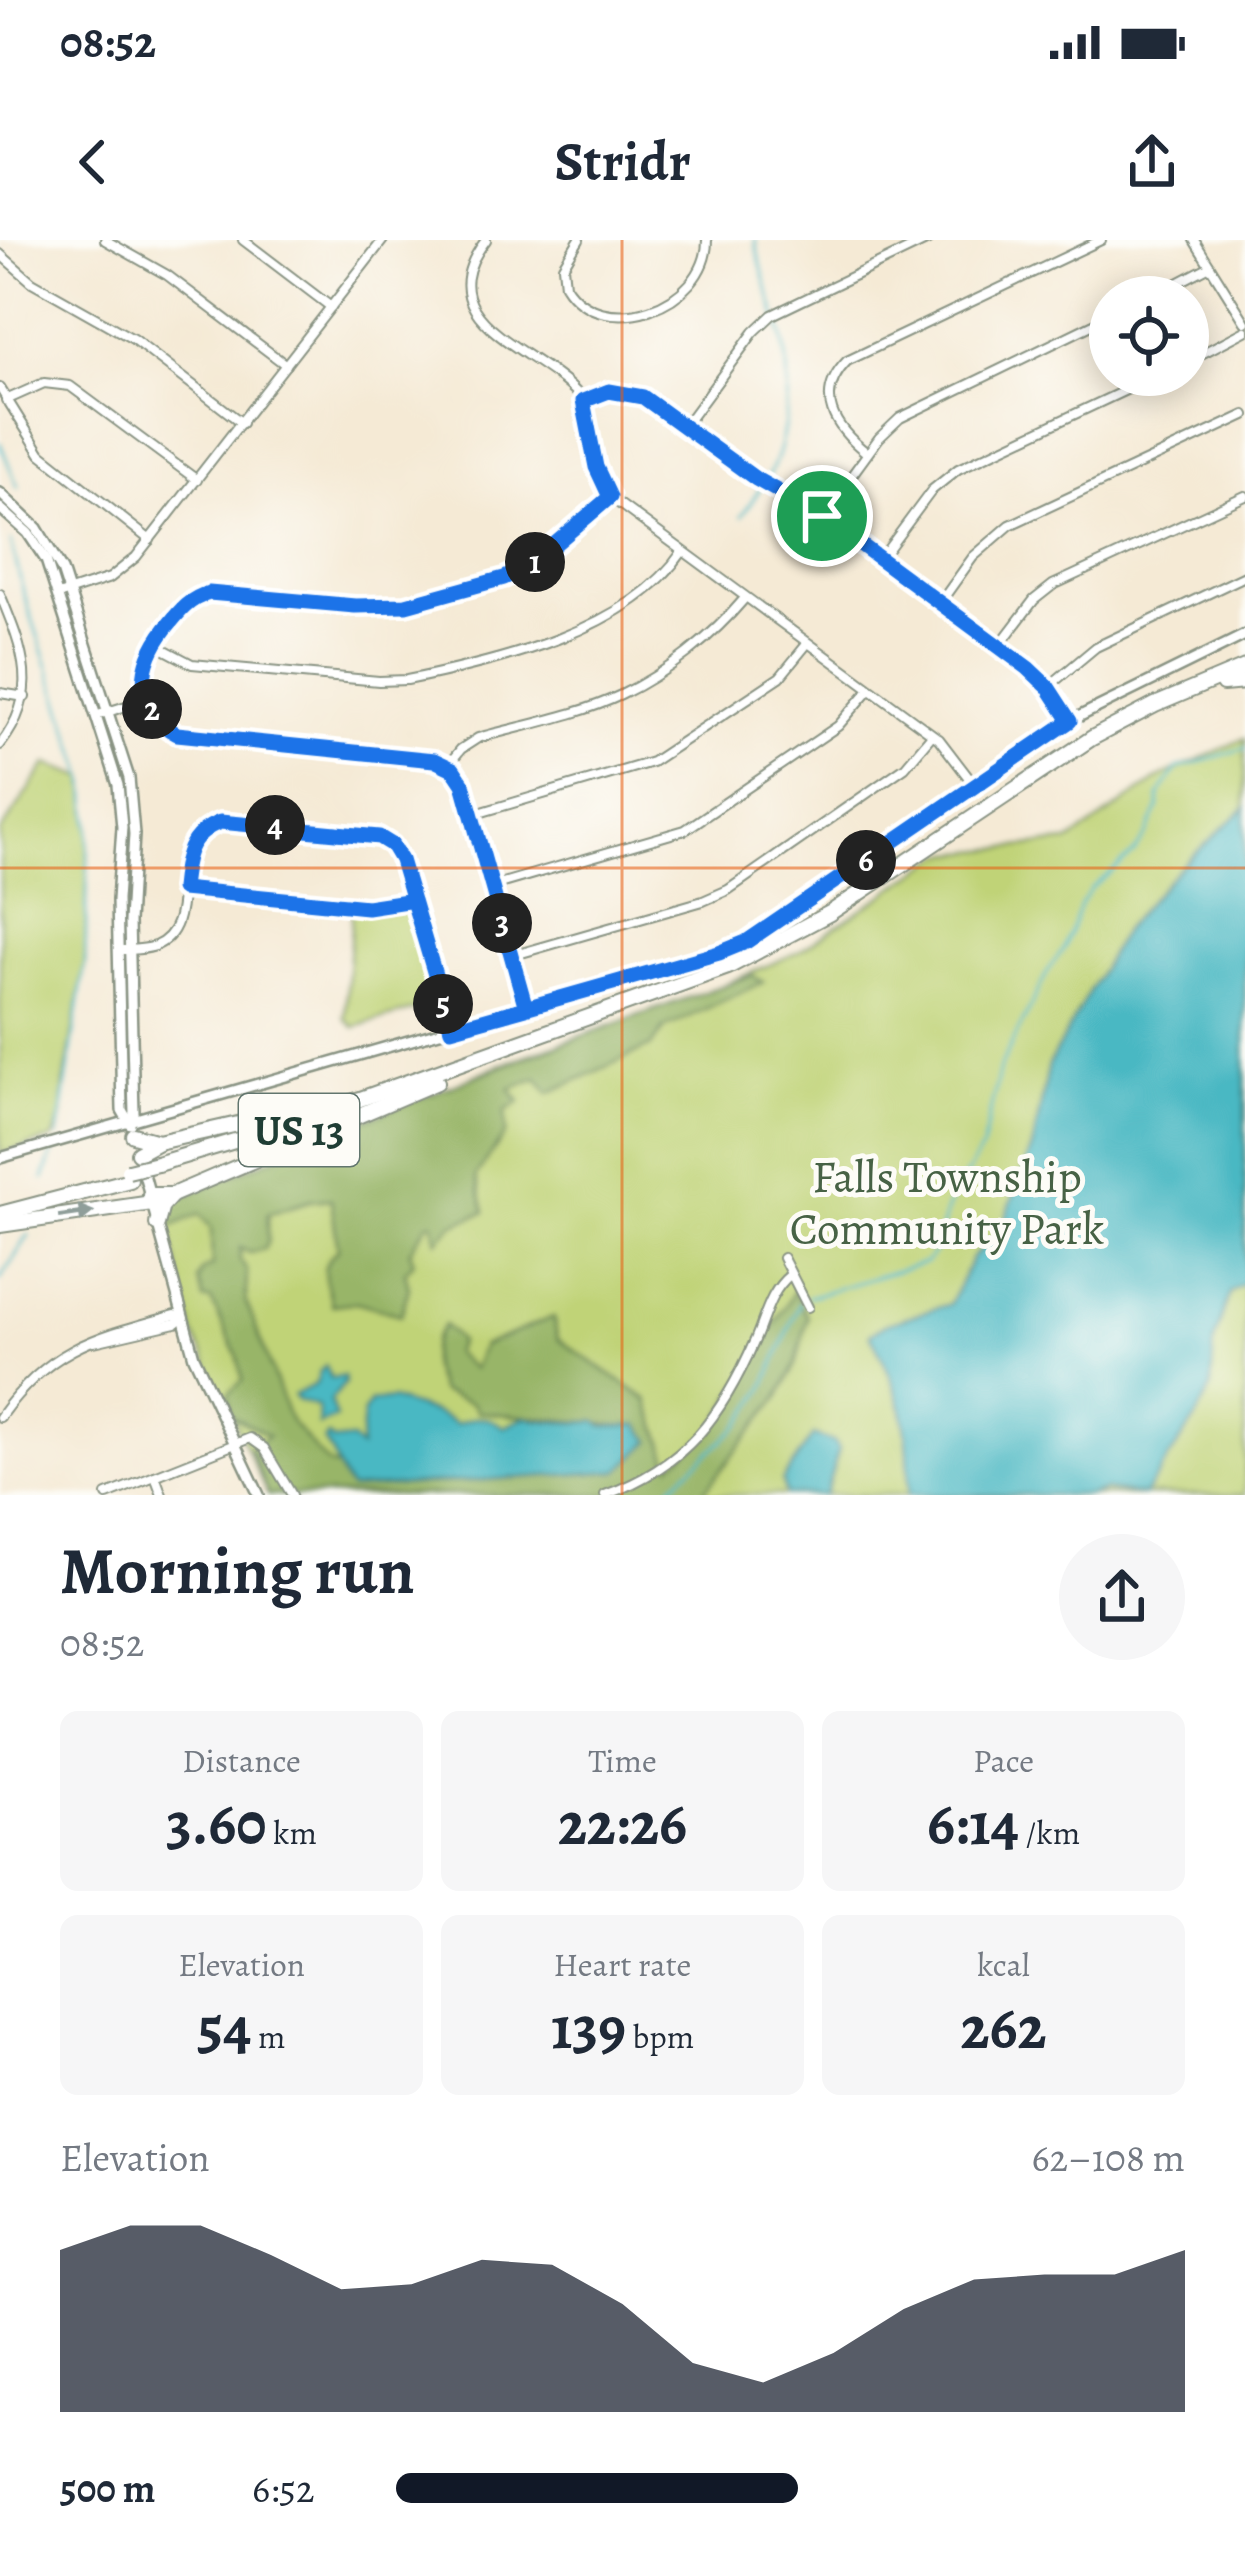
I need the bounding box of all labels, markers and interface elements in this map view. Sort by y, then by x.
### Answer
text: 08:52 [60,11,156,73]
text: Stridr [554,125,691,199]
icon: back [60,129,126,195]
icon: share [1119,129,1185,195]
map controls [1089,276,1209,396]
button: locate [1089,276,1209,396]
pin [771,465,873,567]
icon: arrive [789,483,855,549]
pin: 1 [505,532,565,592]
text: 1 [529,539,541,584]
pin: 2 [122,679,182,739]
text: 2 [144,686,160,731]
pin: 4 [245,795,305,855]
text: 4 [267,802,283,847]
pin: 6 [836,830,896,890]
text: 6 [858,837,874,882]
pin: 3 [472,893,532,953]
text: 3 [495,900,509,945]
pin: 5 [413,974,473,1034]
text: 5 [436,981,450,1026]
road number: US 13 [239,1094,359,1166]
park label: Falls Township Community Park [790,1146,1104,1260]
one-way arrow [58,1204,95,1223]
text: Morning run [60,1526,415,1616]
button: share [1059,1534,1185,1660]
text: 08:52 [60,1616,144,1669]
text: Distance [182,1738,301,1783]
text: Time [588,1738,657,1783]
text: Pace [973,1738,1034,1783]
text: 3.60 [166,1783,267,1865]
text: 22:26 [558,1783,687,1865]
text: 6:14 [927,1783,1019,1865]
text: km [267,1810,317,1855]
text: /km [1019,1810,1080,1855]
text: Elevation [178,1942,305,1987]
text: Heart rate [554,1942,691,1987]
text: kcal [977,1942,1030,1987]
text: 54 [198,1987,251,2069]
text: 139 [551,1987,626,2069]
text: 262 [961,1987,1046,2069]
text: m [251,2014,285,2059]
text: bpm [626,2014,694,2059]
text: Elevation [60,2131,210,2184]
text: 62–108 m [1032,2131,1185,2184]
text: 500 m [60,2462,155,2515]
text: 6:52 [252,2462,315,2515]

